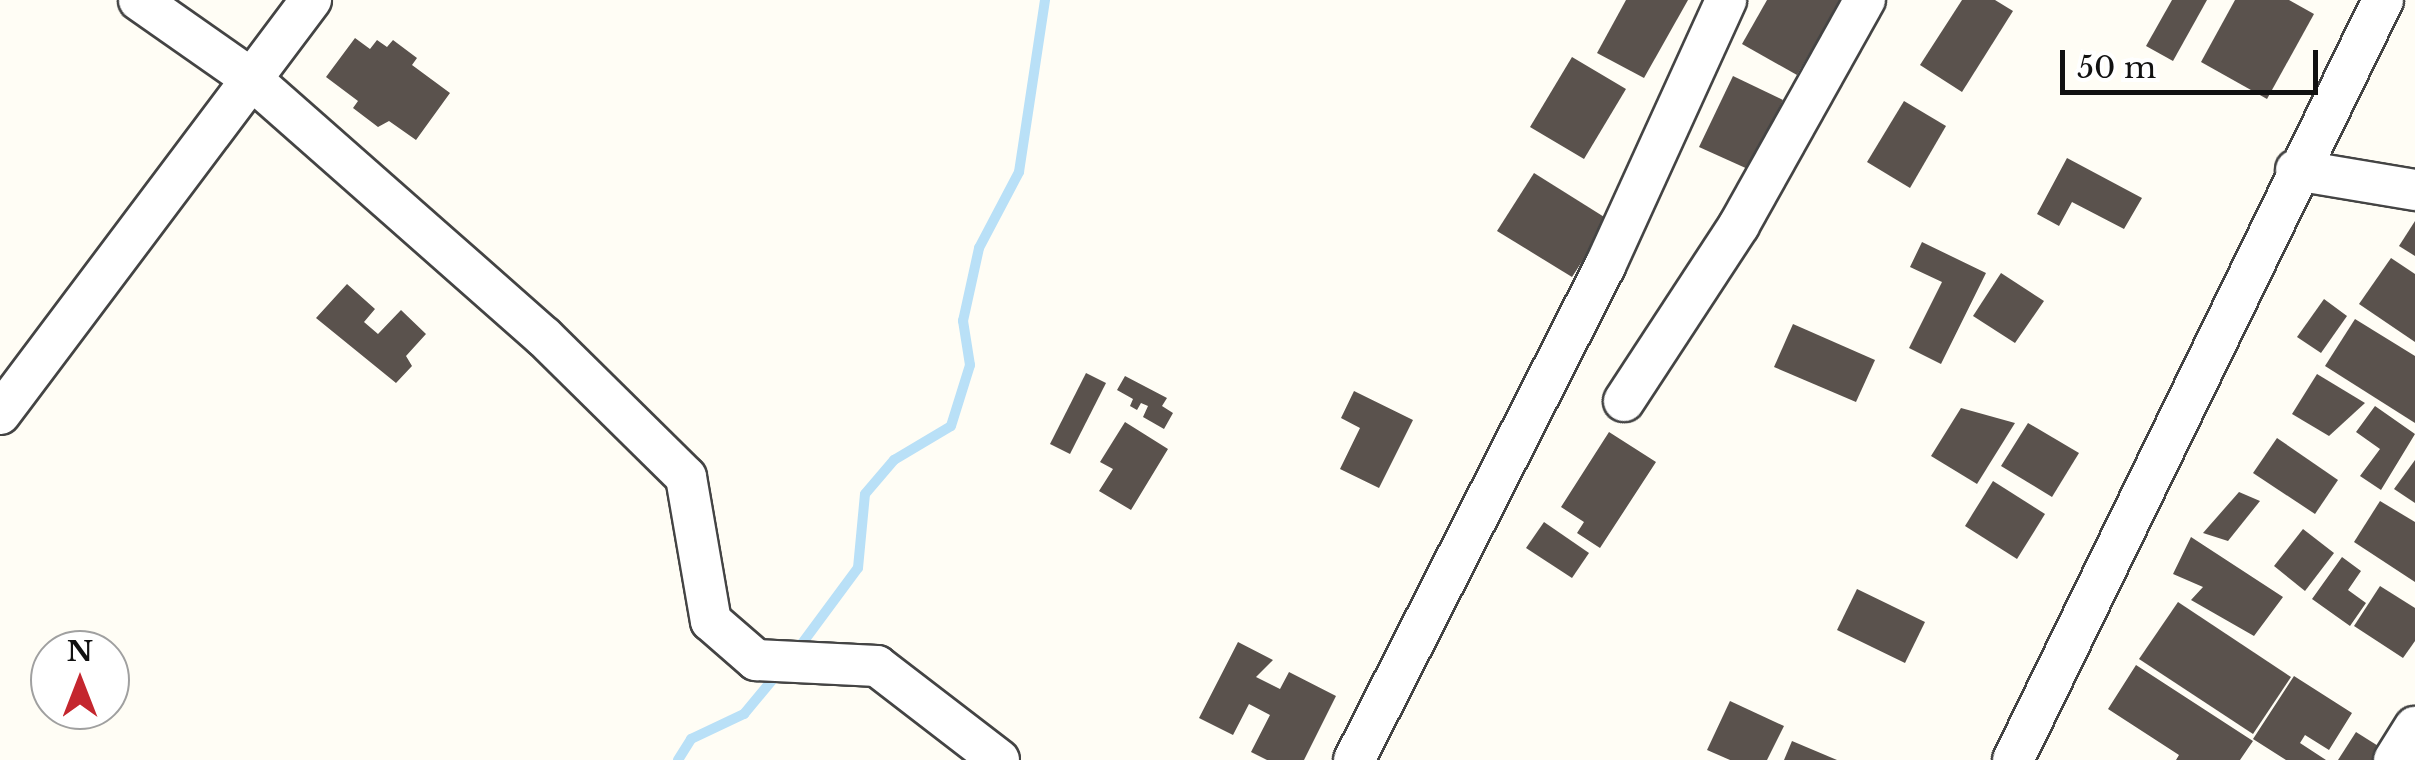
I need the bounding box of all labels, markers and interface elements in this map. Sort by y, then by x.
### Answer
scale bar [2065,30,2322,92]
text: 50 m [2077,49,2156,86]
north arrow [30,630,130,730]
text: N [67,634,93,669]

